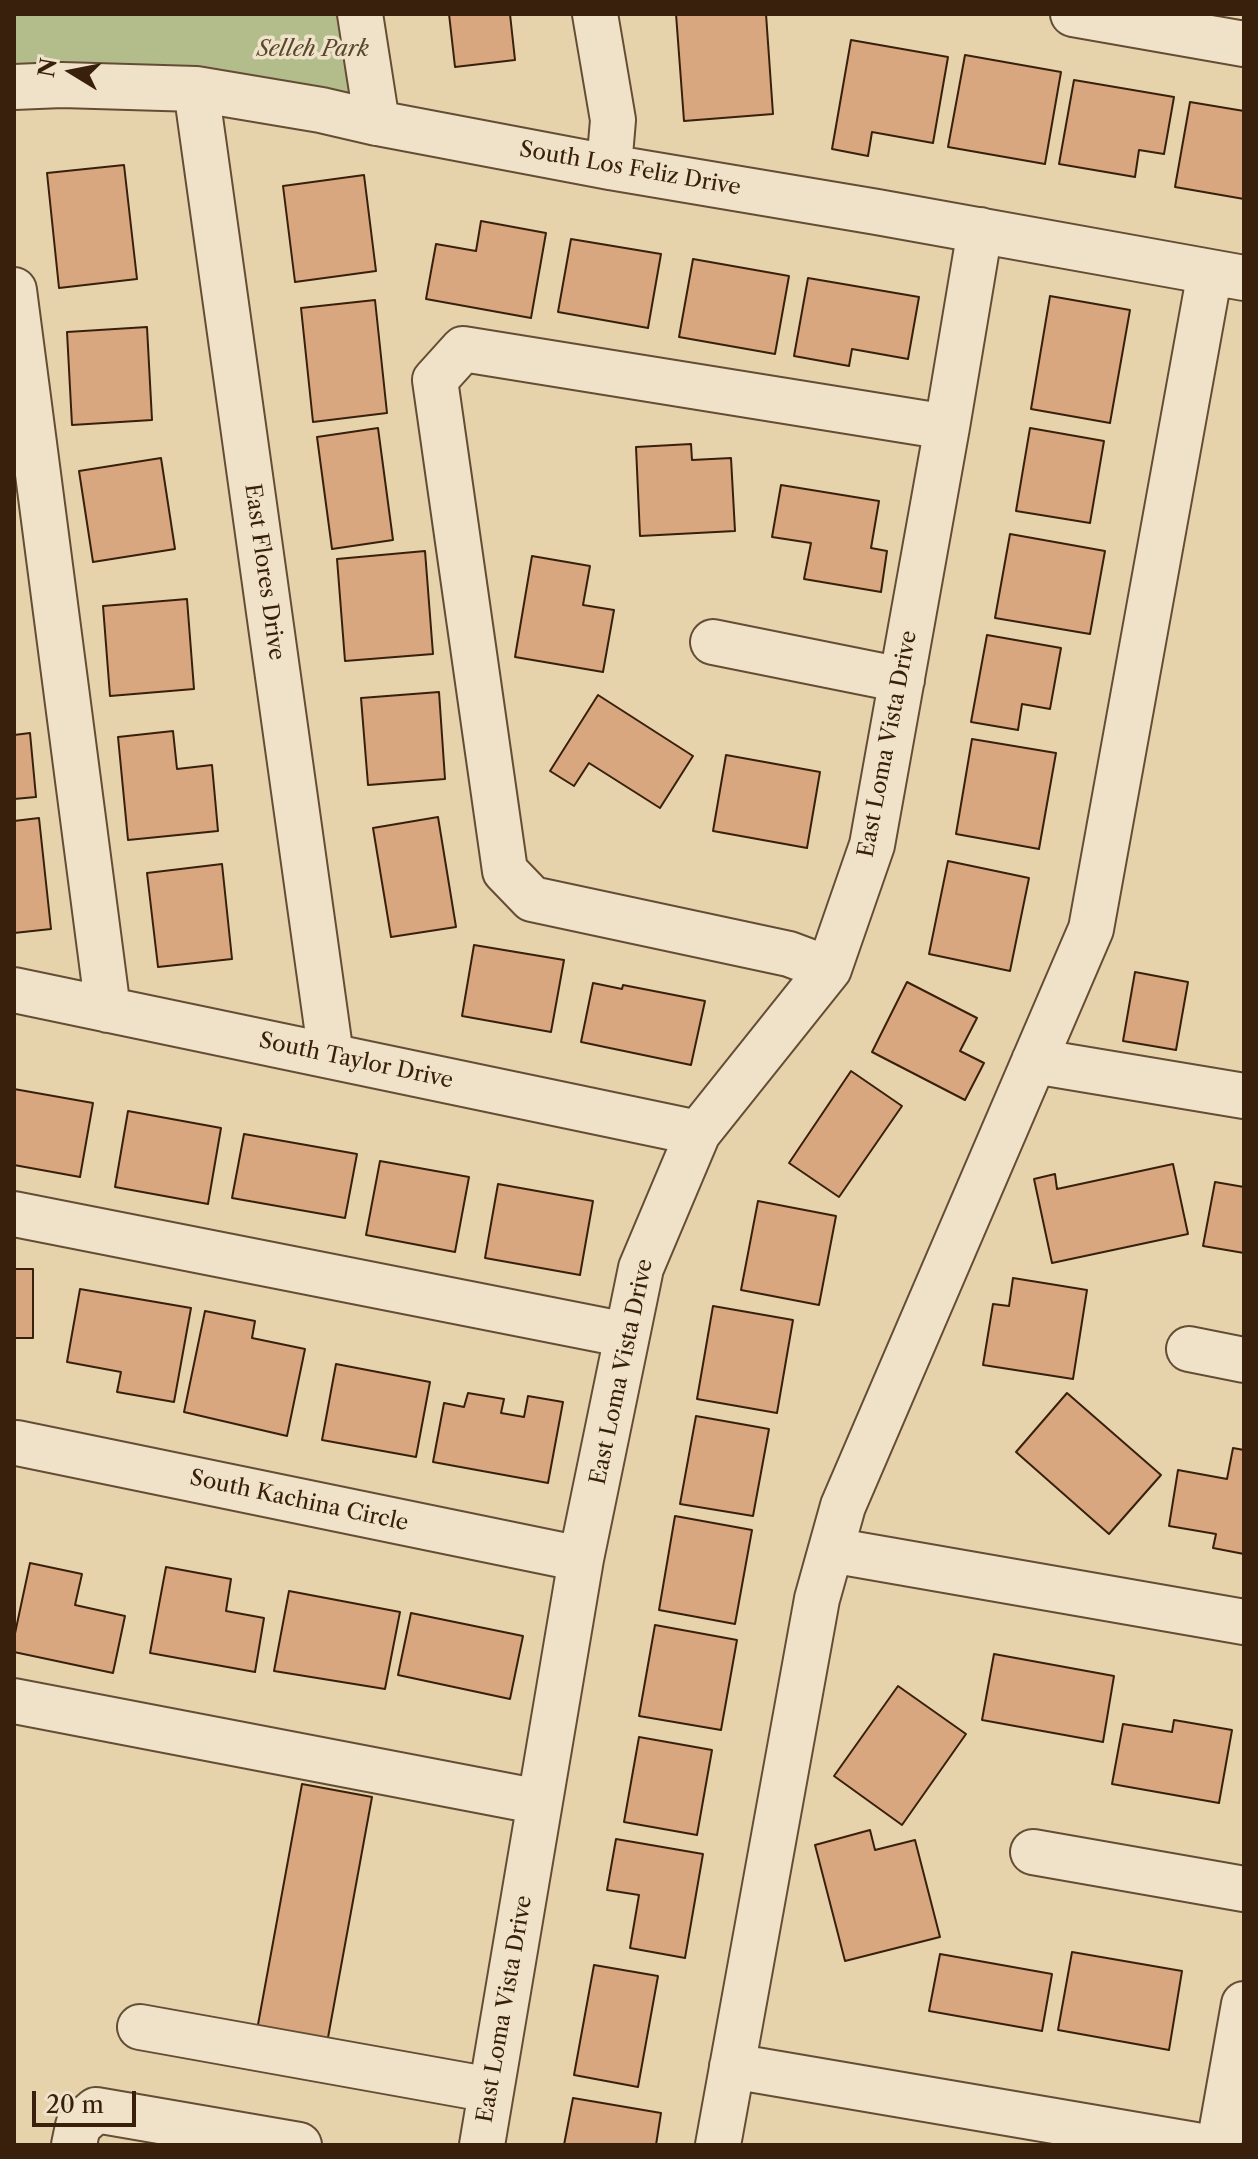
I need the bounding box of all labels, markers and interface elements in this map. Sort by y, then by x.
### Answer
north arrow [32,32,112,112]
park label: Selleh Park [257,37,369,63]
text: N [33,56,63,80]
street label: South Los Feliz Drive [517,137,743,201]
street label: East Flores Drive [239,482,289,662]
street label: East Loma Vista Drive [853,629,923,859]
street label: South Taylor Drive [257,1028,455,1094]
street label: East Loma Vista Drive [585,1257,659,1487]
street label: South Kachina Circle [187,1465,411,1537]
street label: East Loma Vista Drive [472,1893,538,2125]
scale bar [36,2075,140,2125]
text: 20 m [46,2090,104,2119]

